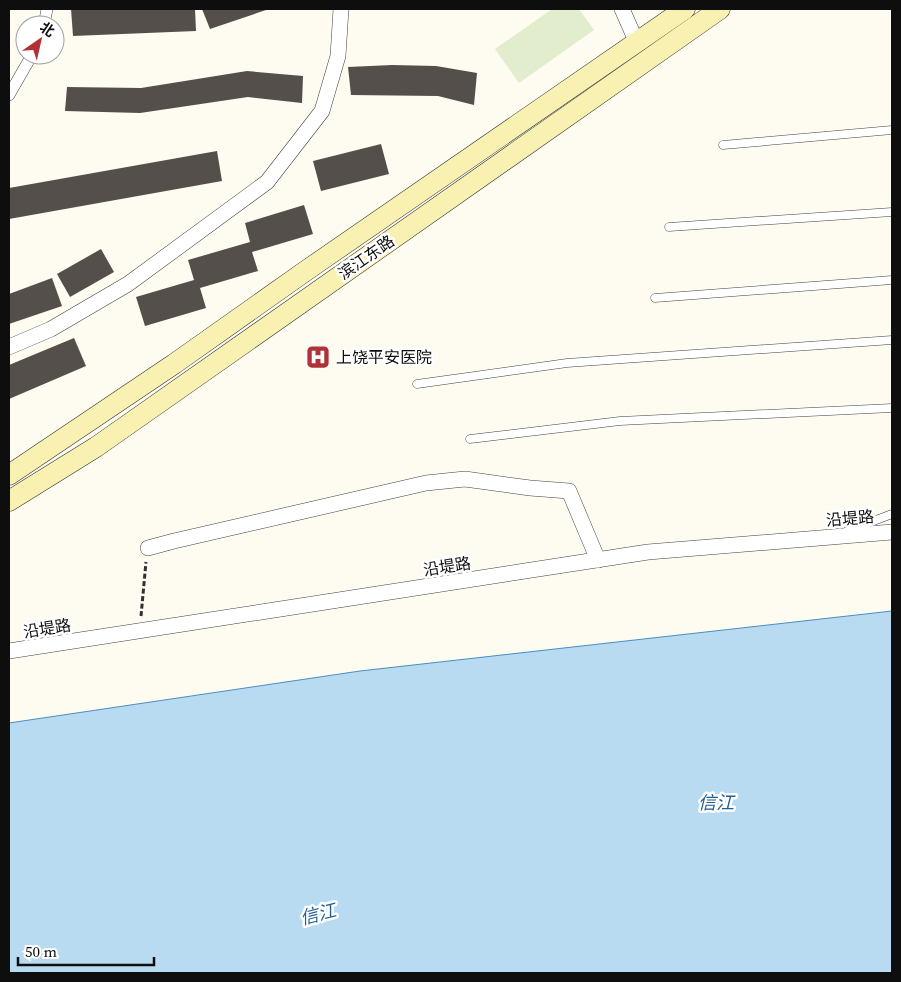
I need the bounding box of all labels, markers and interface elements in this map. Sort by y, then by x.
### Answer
north arrow [15,15,65,65]
text: 北 [36,17,59,41]
street label: 滨江东路 [333,230,399,284]
hospital icon: 上饶平安医院 [305,344,331,370]
place label: 上饶平安医院 [336,346,432,368]
street label: 沿堤路 [825,505,875,531]
street label: 沿堤路 [422,551,472,581]
street label: 沿堤路 [22,613,72,643]
water label: 信江 [698,790,736,815]
water label: 信江 [298,897,340,930]
scale bar [18,934,154,966]
text: 50 m [25,941,57,962]

